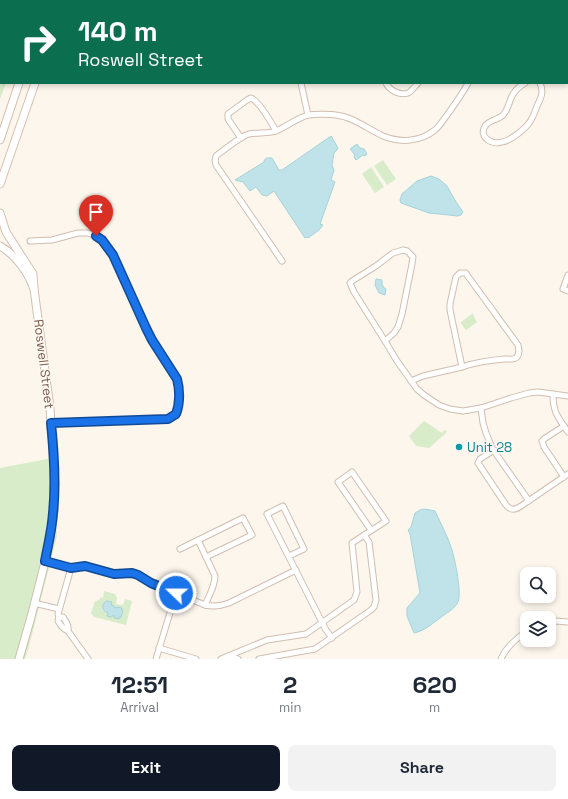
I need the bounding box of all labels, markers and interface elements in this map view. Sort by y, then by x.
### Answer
text: 140 m [78,13,158,49]
icon: right [12,16,64,68]
text: Roswell Street [78,48,203,71]
pin [79,195,113,236]
icon: arrive [85,201,107,223]
street label: Roswell Street [30,318,58,410]
place label: Unit 28 [467,439,512,456]
marker: Unit 28 [454,442,464,452]
map controls [520,567,556,647]
button: search [520,567,556,603]
position arrow [155,572,197,614]
button: layers [520,611,556,647]
text: 12:51 [111,669,168,700]
text: 2 [283,669,297,700]
text: 620 [412,669,457,700]
text: Arrival [120,699,159,716]
text: min [279,699,301,716]
text: m [429,699,440,716]
button: Exit [12,745,280,791]
button: Share [288,745,556,791]

